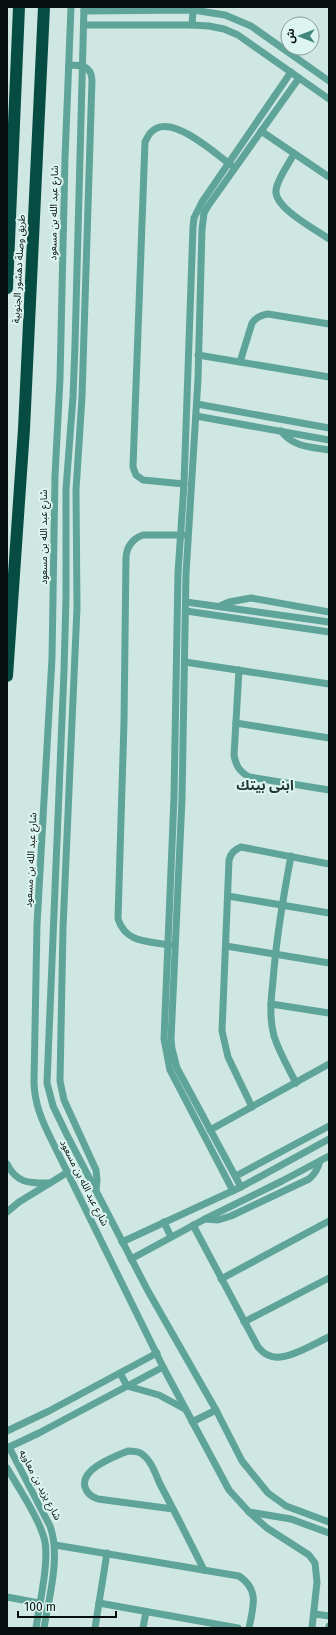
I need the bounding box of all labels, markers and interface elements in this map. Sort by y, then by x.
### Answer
north arrow [280,16,320,56]
text: ش [284,28,297,44]
street label: شارع عبد الله بن مسعود [47,165,62,261]
street label: طريق وصلة دهشور الجنوبية [10,214,28,324]
street label: شارع عبد الله بن مسعود [38,489,51,585]
district label: ابنى بيتك [236,777,294,794]
street label: شارع عبد الله بن مسعود [23,812,40,908]
street label: شارع عبد الله بن مسعود [56,1138,111,1229]
street label: شارع يزيد بن معاويه [15,1448,64,1523]
scale bar [18,1593,116,1619]
text: 100 m [24,1600,56,1614]

